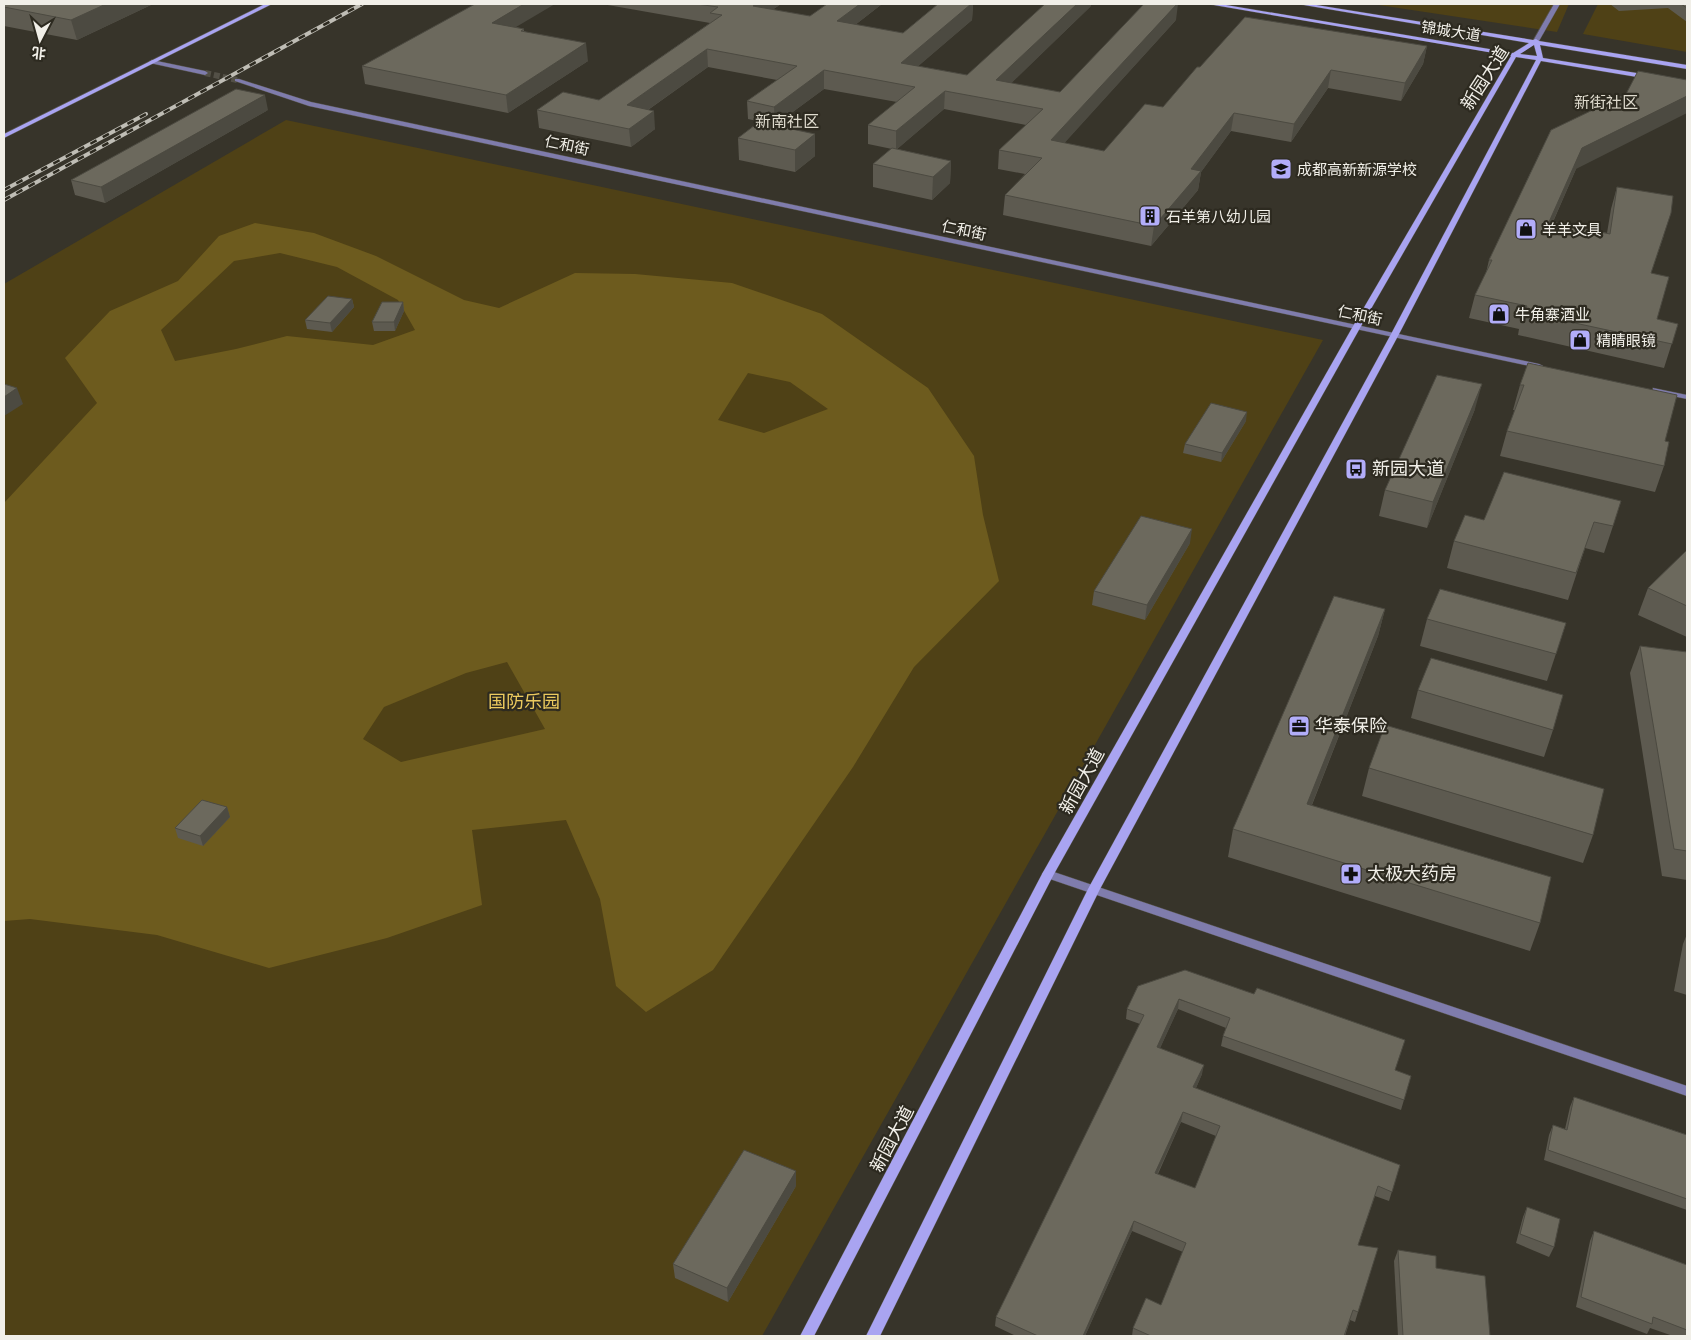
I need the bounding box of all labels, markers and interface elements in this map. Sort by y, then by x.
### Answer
north arrow [15,15,65,65]
street label: 锦城大道 [1420,17,1482,45]
street label: 新园大道 [1456,42,1514,114]
text: 北 [31,43,47,63]
district label: 新街社区 [1574,93,1638,112]
district label: 新南社区 [755,112,819,131]
street label: 仁和街 [543,131,591,159]
school or university icon: 成都高新新源学校 [1269,157,1293,181]
place label: 成都高新新源学校 [1297,160,1417,179]
building icon: 石羊第八幼儿园 [1138,204,1162,228]
place label: 石羊第八幼儿园 [1166,207,1271,226]
street label: 仁和街 [940,216,988,244]
shop icon: 羊羊文具 [1514,217,1538,241]
place label: 羊羊文具 [1542,220,1602,239]
street label: 仁和街 [1336,301,1384,329]
shop icon: 牛角寨酒业 [1487,302,1511,326]
place label: 牛角寨酒业 [1515,305,1590,324]
shop icon: 精睛眼镜 [1568,328,1592,352]
place label: 精睛眼镜 [1596,331,1656,350]
bus stop icon: 新园大道 [1344,457,1368,481]
place label: 新园大道 [1372,458,1444,480]
park label: 国防乐园 [488,691,560,713]
office icon: 华泰保险 [1287,714,1311,738]
place label: 华泰保险 [1315,715,1387,737]
street label: 新园大道 [1055,744,1109,818]
pharmacy icon: 太极大药房 [1339,862,1363,886]
place label: 太极大药房 [1367,863,1457,885]
street label: 新园大道 [865,1102,919,1176]

